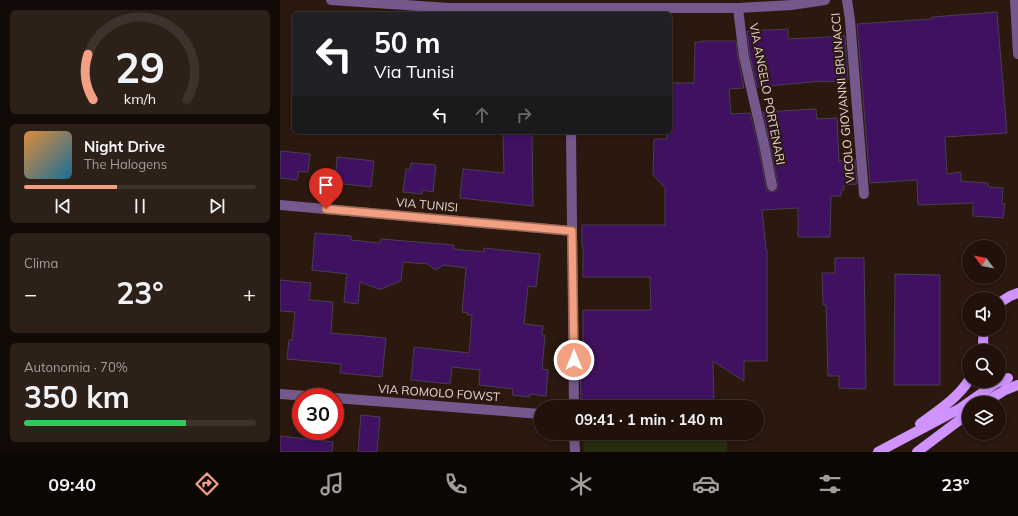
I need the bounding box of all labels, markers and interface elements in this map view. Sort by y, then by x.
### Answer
street label: VICOLO GIOVANNI BRUNACCI [828,12,857,184]
street label: VIA ANGELO PORTENARI [746,22,789,166]
text: 50 m [374,25,440,60]
icon: left [308,28,360,80]
text: 29 [115,41,165,93]
text: Via Tunisi [374,60,454,83]
text: km/h [124,90,156,108]
icon: left [429,104,451,126]
icon: ahead [471,104,493,126]
icon: right [513,104,535,126]
text: Night Drive [84,137,165,156]
text: The Halogens [84,156,167,172]
pin [309,168,343,209]
icon: arrive [315,174,337,196]
street label: VIA TUNISI [395,194,459,215]
icon: previous [52,195,74,217]
icon: pause [129,195,151,217]
icon: next [206,195,228,217]
north arrow [962,240,1006,284]
map controls [962,240,1006,440]
text: Clima [24,255,58,271]
text: 23° [116,274,164,312]
text: − [24,280,37,308]
text: + [243,280,256,308]
button: sound [962,292,1006,336]
position arrow [553,339,595,381]
button: search [962,344,1006,388]
text: Autonomia · 70% [24,359,128,375]
text: 350 km [24,378,130,416]
street label: VIA ROMOLO FOWST [377,381,501,404]
speed limit sign: 30 [292,388,344,440]
button: layers [962,396,1006,440]
text: 09:41 · 1 min · 140 m [575,410,723,429]
icon: directions [193,470,221,498]
icon: music [318,470,346,498]
icon: phone [442,470,470,498]
icon: climate [567,470,595,498]
icon: car [692,470,720,498]
icon: filters [816,470,844,498]
text: 09:40 [48,473,96,496]
text: 23° [941,473,970,496]

